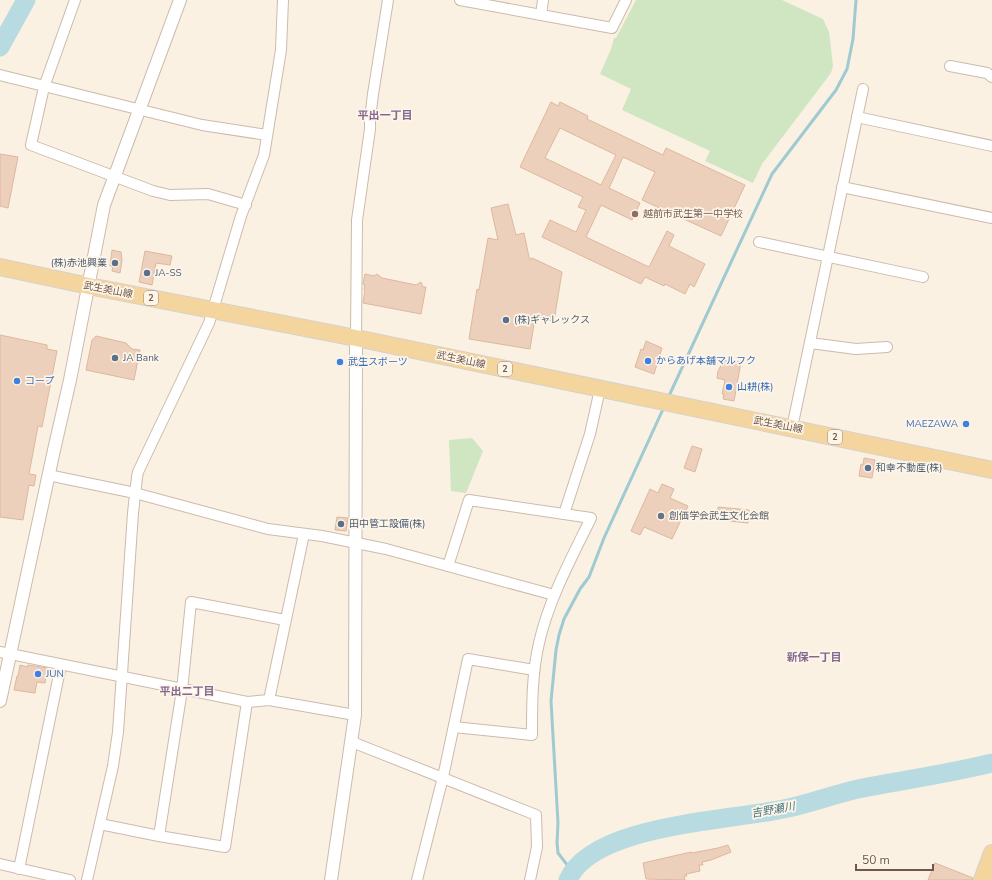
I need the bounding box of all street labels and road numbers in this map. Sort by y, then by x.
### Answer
street label: 武生美山線 [82,278,134,302]
road number: 2 [144,291,158,305]
street label: 武生美山線 [435,348,487,372]
road number: 2 [498,362,512,376]
street label: 武生美山線 [752,413,804,437]
road number: 2 [828,430,842,444]

